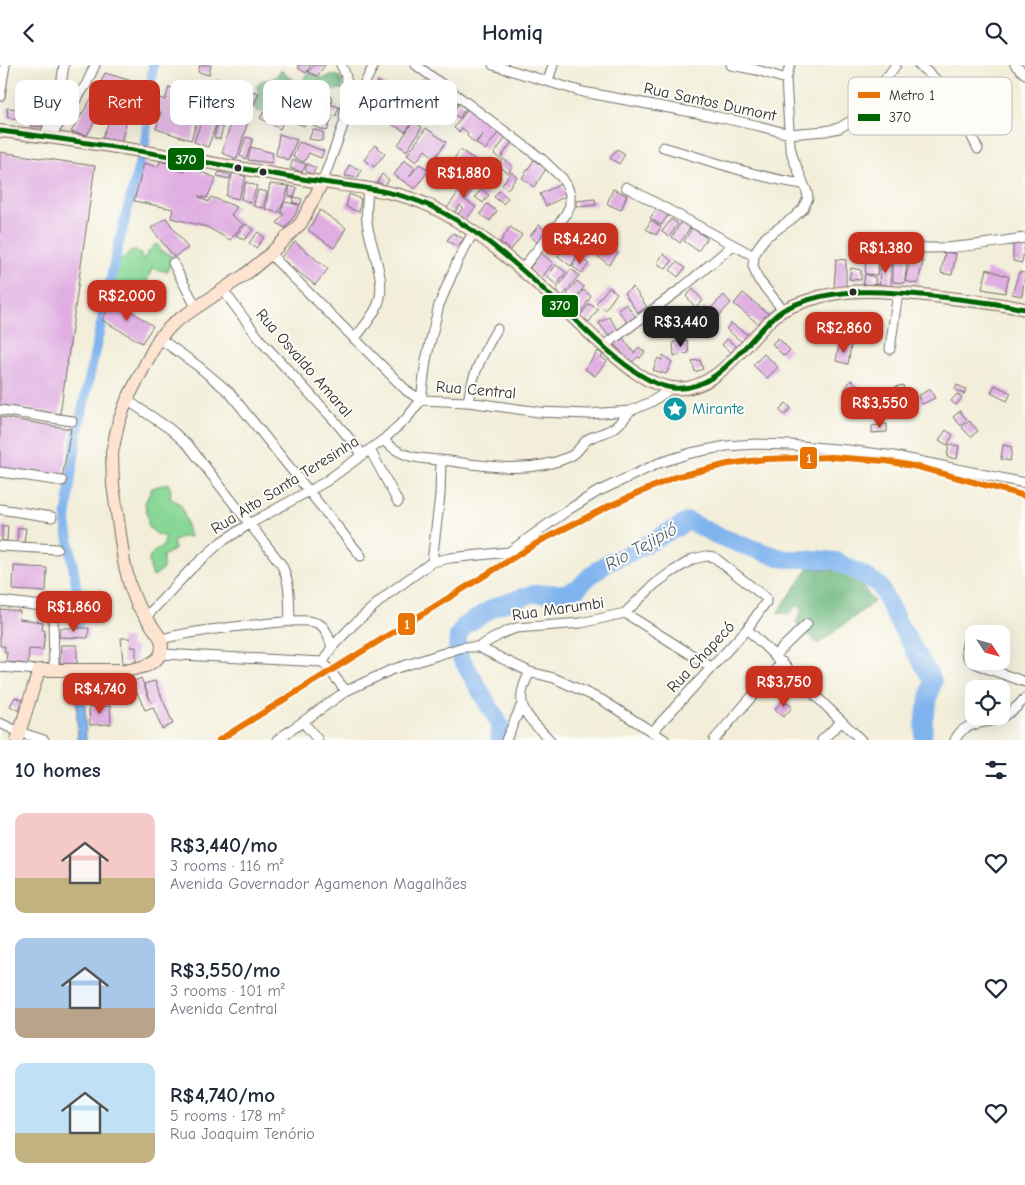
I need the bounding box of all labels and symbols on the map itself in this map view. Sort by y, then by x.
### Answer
legend [848,77,1012,135]
street label: Rua Santos Dumont [642,79,778,125]
text: Metro 1 [889,87,935,104]
text: 370 [889,109,911,126]
line badge: 370 [167,147,205,171]
text: 370 [175,151,197,168]
pin: R$1,880 [418,157,510,199]
unlabelled marker [233,163,243,173]
unlabelled marker [258,167,268,177]
pin: R$4,240 [534,223,626,265]
pin: R$1,380 [840,231,932,274]
pin: R$2,000 [81,279,173,322]
unlabelled marker [848,287,858,297]
line badge: 370 [541,294,579,318]
text: 370 [549,297,571,314]
street label: Rua Osvaldo Amaral [252,305,356,421]
pin: R$3,440 [635,305,727,348]
pin: R$2,860 [798,311,890,354]
street label: Rua Central [435,378,517,402]
pin: R$3,550 [834,387,926,429]
place icon: Mirante [662,396,688,422]
place label: Mirante [692,400,744,418]
street label: Rua Alto Santa Teresinha [208,432,362,538]
line badge: 1 [799,446,818,470]
text: 1 [806,450,812,467]
water label: Rio Tejipió [601,518,681,575]
pin: R$1,860 [28,591,120,633]
street label: Rua Marumbi [511,594,605,624]
line badge: 1 [397,612,416,636]
text: 1 [404,616,410,633]
street label: Rua Chapecó [664,618,738,696]
north arrow [965,625,1010,670]
pin: R$3,750 [738,665,830,708]
pin: R$4,740 [54,673,146,715]

